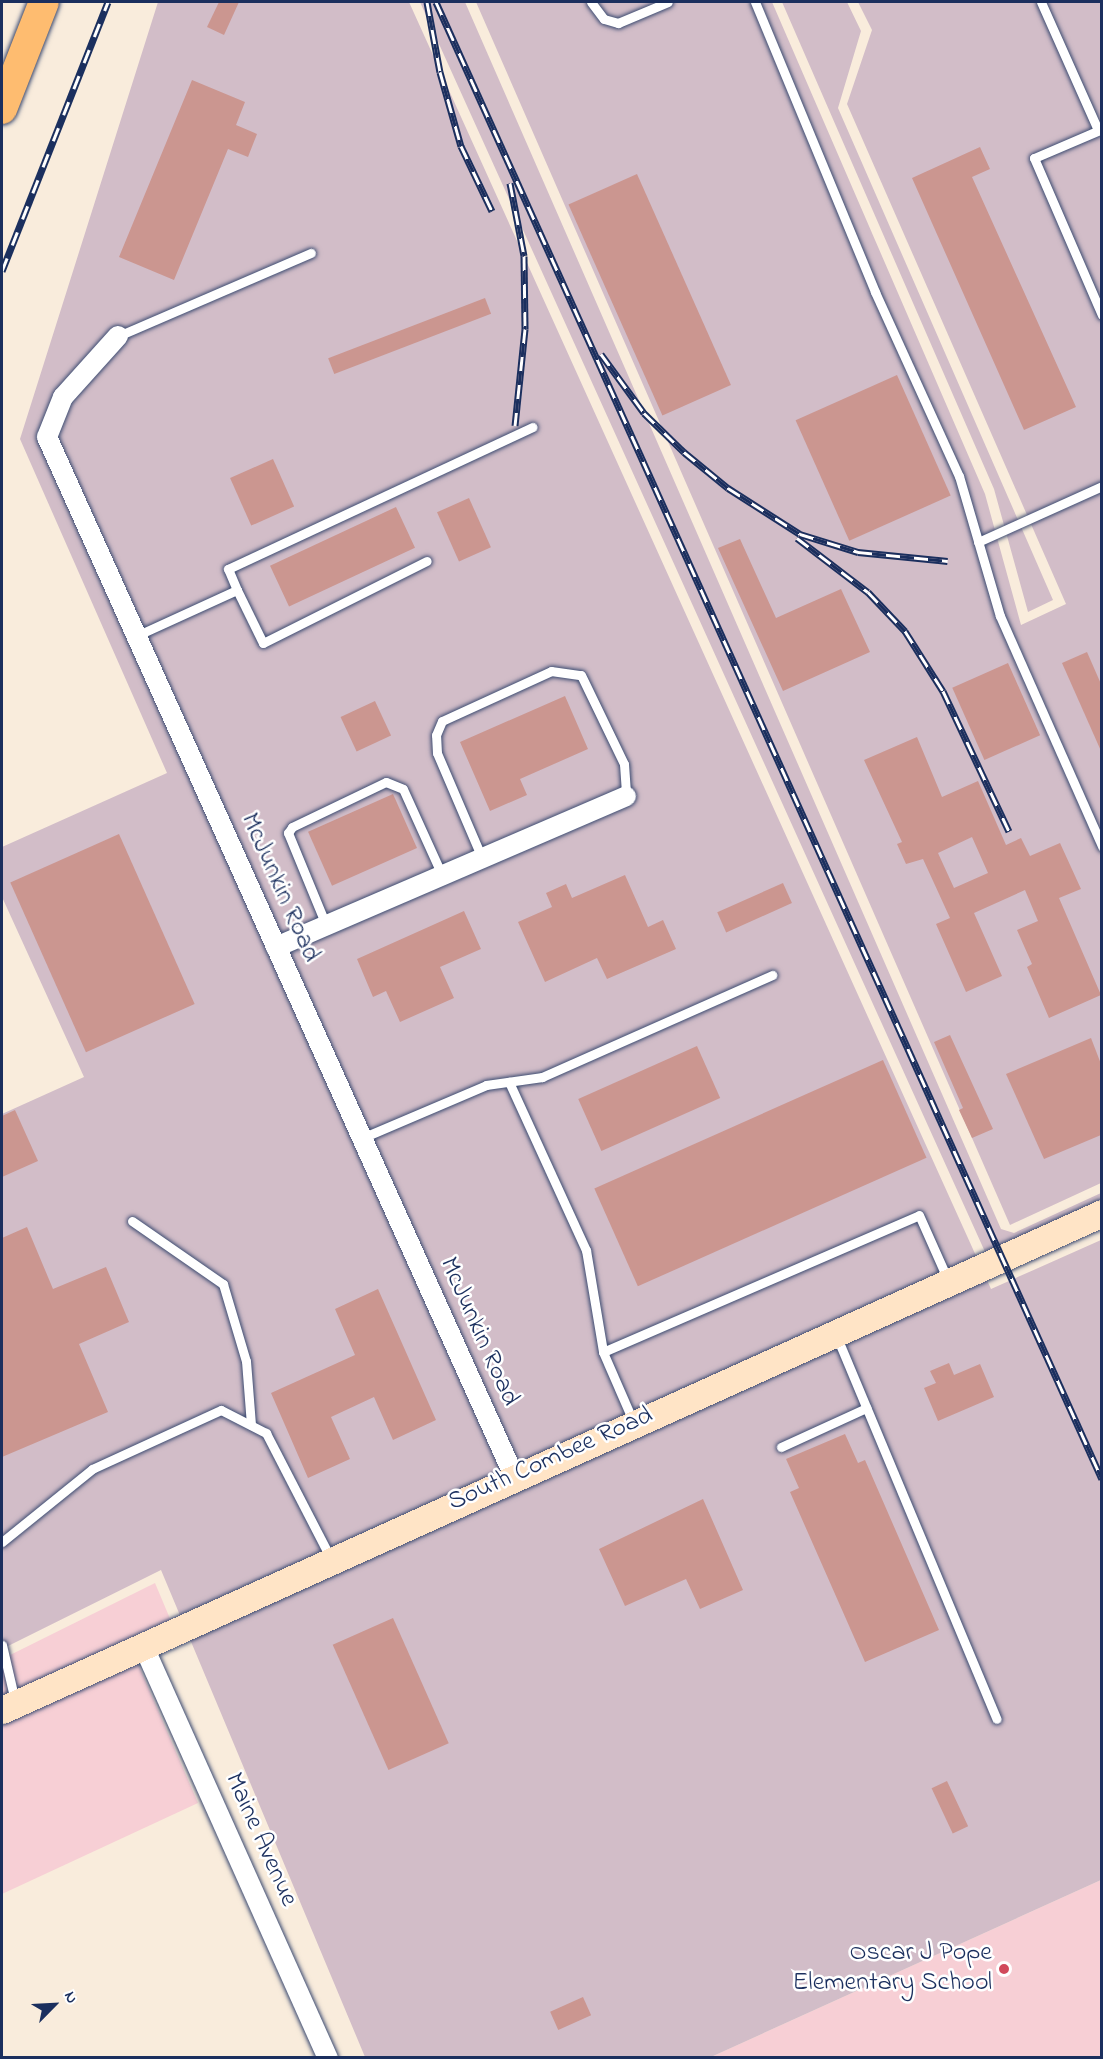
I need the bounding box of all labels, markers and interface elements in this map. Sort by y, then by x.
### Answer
street label: McJunkin Road [232,809,326,967]
street label: McJunkin Road [431,1253,525,1411]
street label: South Combee Road [444,1401,658,1519]
street label: Maine Avenue [217,1768,303,1912]
place label: Oscar J Pope Elementary School [793,1938,992,2000]
marker: Oscar J Pope Elementary School [997,1962,1011,1976]
north arrow [24,1975,84,2035]
text: N [57,1988,84,2007]

